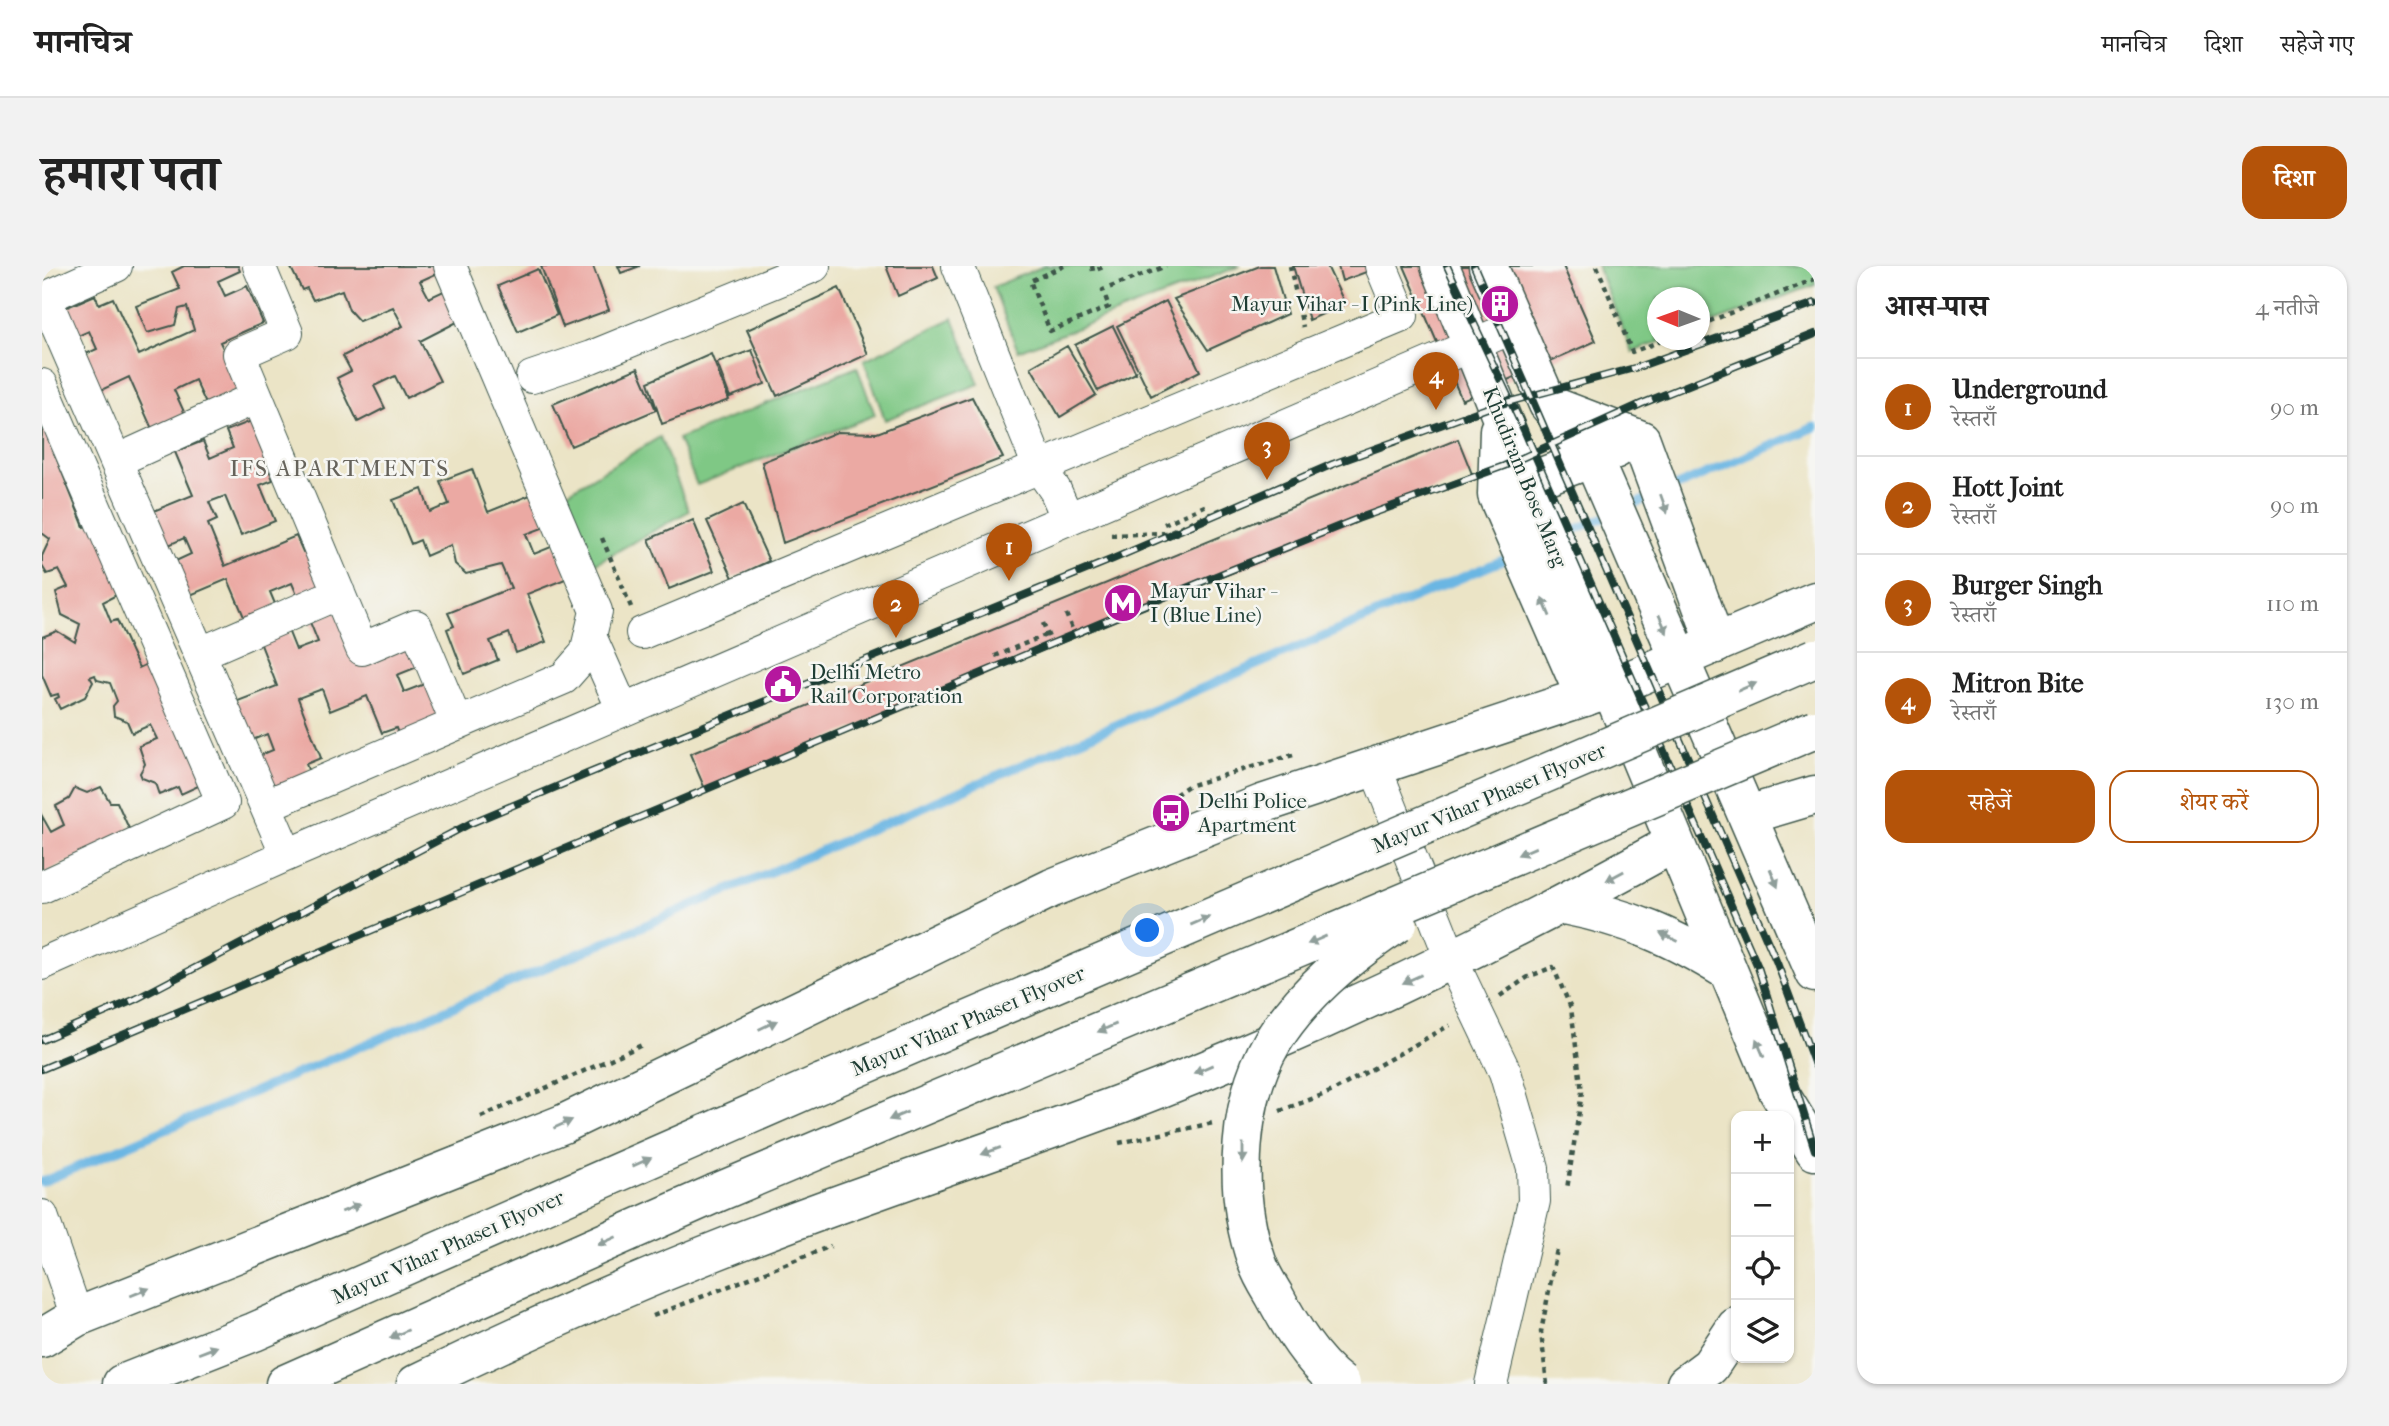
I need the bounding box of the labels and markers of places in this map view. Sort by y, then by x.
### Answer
building icon: Mayur Vihar - I (Pink Line) [1479,283,1521,325]
place label: Mayur Vihar - I (Pink Line) [1231,292,1473,316]
pin: 4 [1413,352,1459,410]
pin: 3 [1244,422,1290,480]
pin: 1 [986,523,1032,581]
place label: Mayur Vihar - I (Blue Line) [1150,579,1278,627]
pin: 2 [873,580,919,638]
metro station icon: Mayur Vihar - I (Blue Line) [1102,582,1144,624]
place label: Delhi Metro Rail Corporation [810,660,963,708]
public building icon: Delhi Metro Rail Corporation [762,663,804,705]
place label: Delhi Police Apartment [1197,789,1307,837]
bus stop icon: Delhi Police Apartment [1150,792,1192,834]

